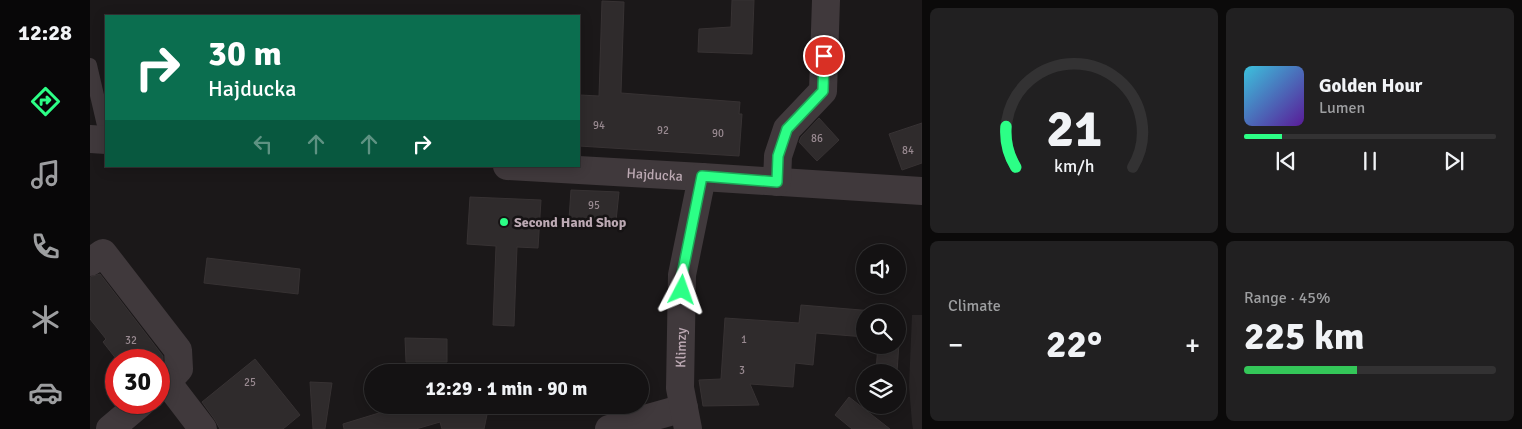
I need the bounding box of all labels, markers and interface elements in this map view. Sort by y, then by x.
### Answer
text: 12:28 [18,19,72,46]
text: 30 m [208,32,282,75]
icon: right [125,35,190,100]
pin [803,35,845,77]
icon: arrive [810,42,838,70]
text: Golden Hour [1319,74,1422,98]
text: Hajducka [208,75,296,102]
icon: directions [28,84,63,119]
text: 21 [1046,97,1102,161]
text: Lumen [1319,98,1365,118]
house number: 94 [593,119,605,132]
house number: 92 [657,124,669,137]
house number: 90 [712,127,724,140]
icon: left [249,130,277,158]
icon: ahead [302,130,330,158]
icon: ahead [355,130,383,158]
icon: right [408,130,436,158]
house number: 86 [811,132,823,145]
house number: 84 [902,144,914,157]
icon: previous [1272,147,1300,175]
icon: pause [1356,147,1384,175]
icon: next [1440,147,1468,175]
text: km/h [1054,155,1094,177]
icon: music [28,157,63,192]
street label: Hajducka [626,164,683,184]
house number: 95 [588,199,600,212]
place label: Second Hand Shop [514,214,627,231]
marker: Second Hand Shop [498,216,510,228]
icon: phone [28,229,63,264]
map controls [856,244,906,414]
button: sound [856,244,906,294]
position arrow [655,263,707,315]
text: Range · 45% [1244,288,1330,308]
text: Climate [948,296,1001,316]
icon: climate [28,302,63,337]
button: search [856,304,906,354]
text: 225 km [1244,313,1365,360]
text: 22° [1046,321,1102,368]
street label: Klimzy [672,327,690,368]
text: − [948,328,963,362]
text: + [1185,328,1200,362]
house number: 1 [741,333,747,346]
house number: 32 [125,334,137,347]
speed limit sign: 30 [105,349,170,414]
house number: 3 [739,364,745,377]
button: layers [856,364,906,414]
icon: car [28,375,63,410]
house number: 25 [244,376,256,389]
text: 12:29 · 1 min · 90 m [426,377,587,401]

